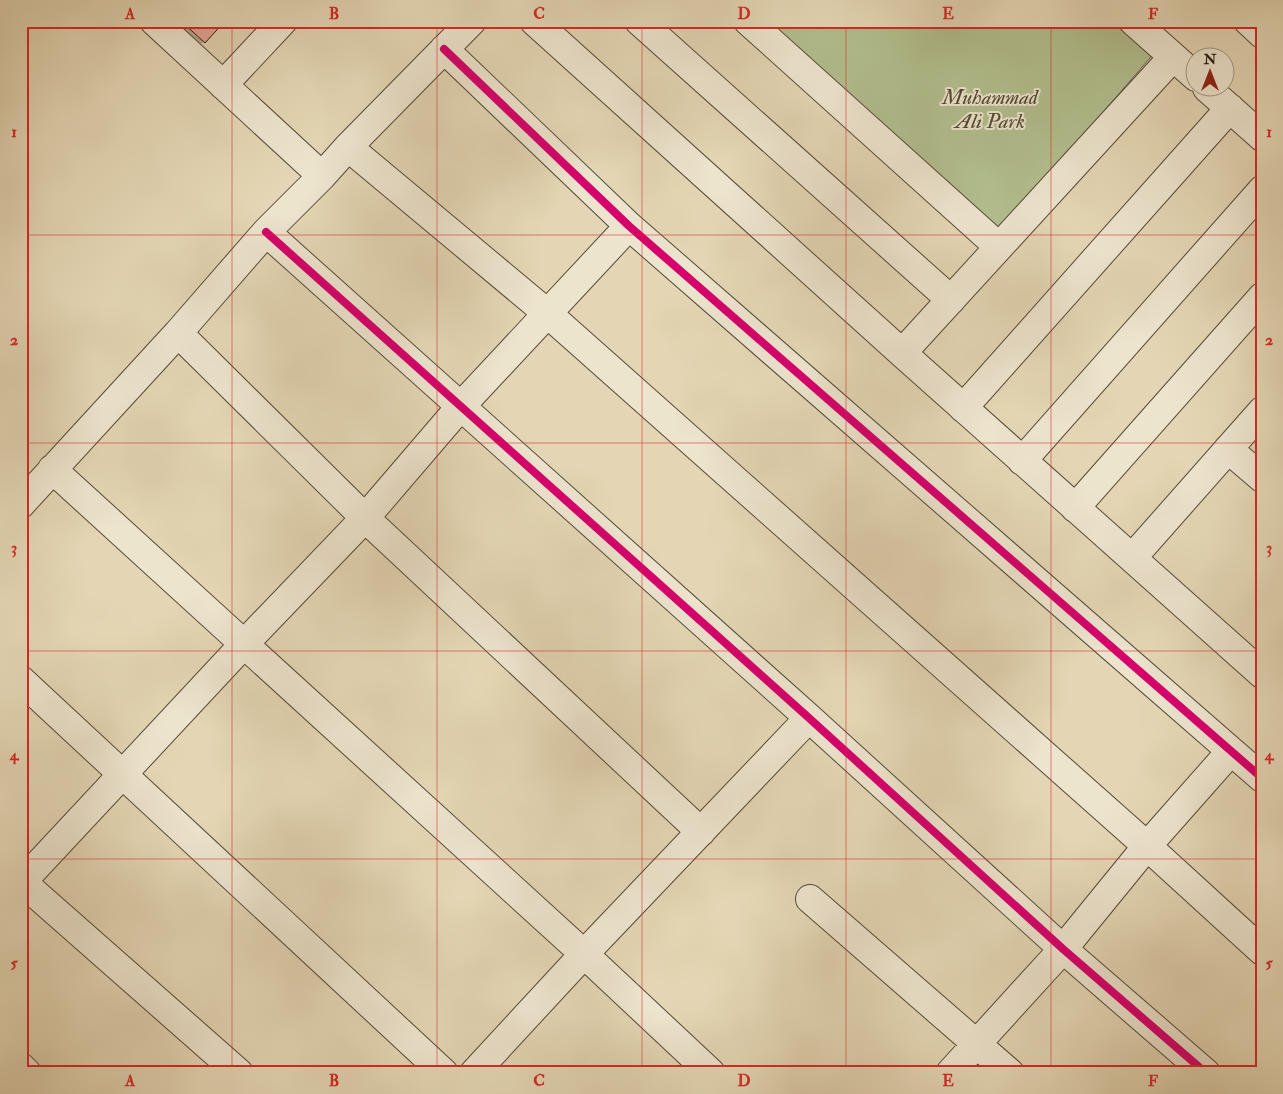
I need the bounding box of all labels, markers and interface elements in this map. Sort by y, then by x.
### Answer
text: A [124,4,136,24]
text: B [329,4,339,24]
text: C [533,4,545,24]
text: D [737,4,751,24]
text: E [942,4,954,24]
text: F [1148,4,1158,24]
north arrow [1186,48,1236,98]
text: N [1203,51,1217,68]
park label: Muhammad Ali Park [940,84,1039,135]
text: 1 [11,122,17,142]
text: 1 [1266,122,1272,142]
text: 2 [10,330,18,350]
text: 2 [1265,330,1273,350]
text: 3 [11,538,17,558]
text: 3 [1266,538,1272,558]
text: 4 [9,745,20,765]
text: 4 [1264,745,1275,765]
text: 5 [10,953,18,973]
text: 5 [1265,953,1273,973]
text: A [124,1071,136,1091]
text: B [329,1071,339,1091]
text: C [533,1071,545,1091]
text: D [737,1071,751,1091]
text: E [942,1071,954,1091]
text: F [1148,1071,1158,1091]

